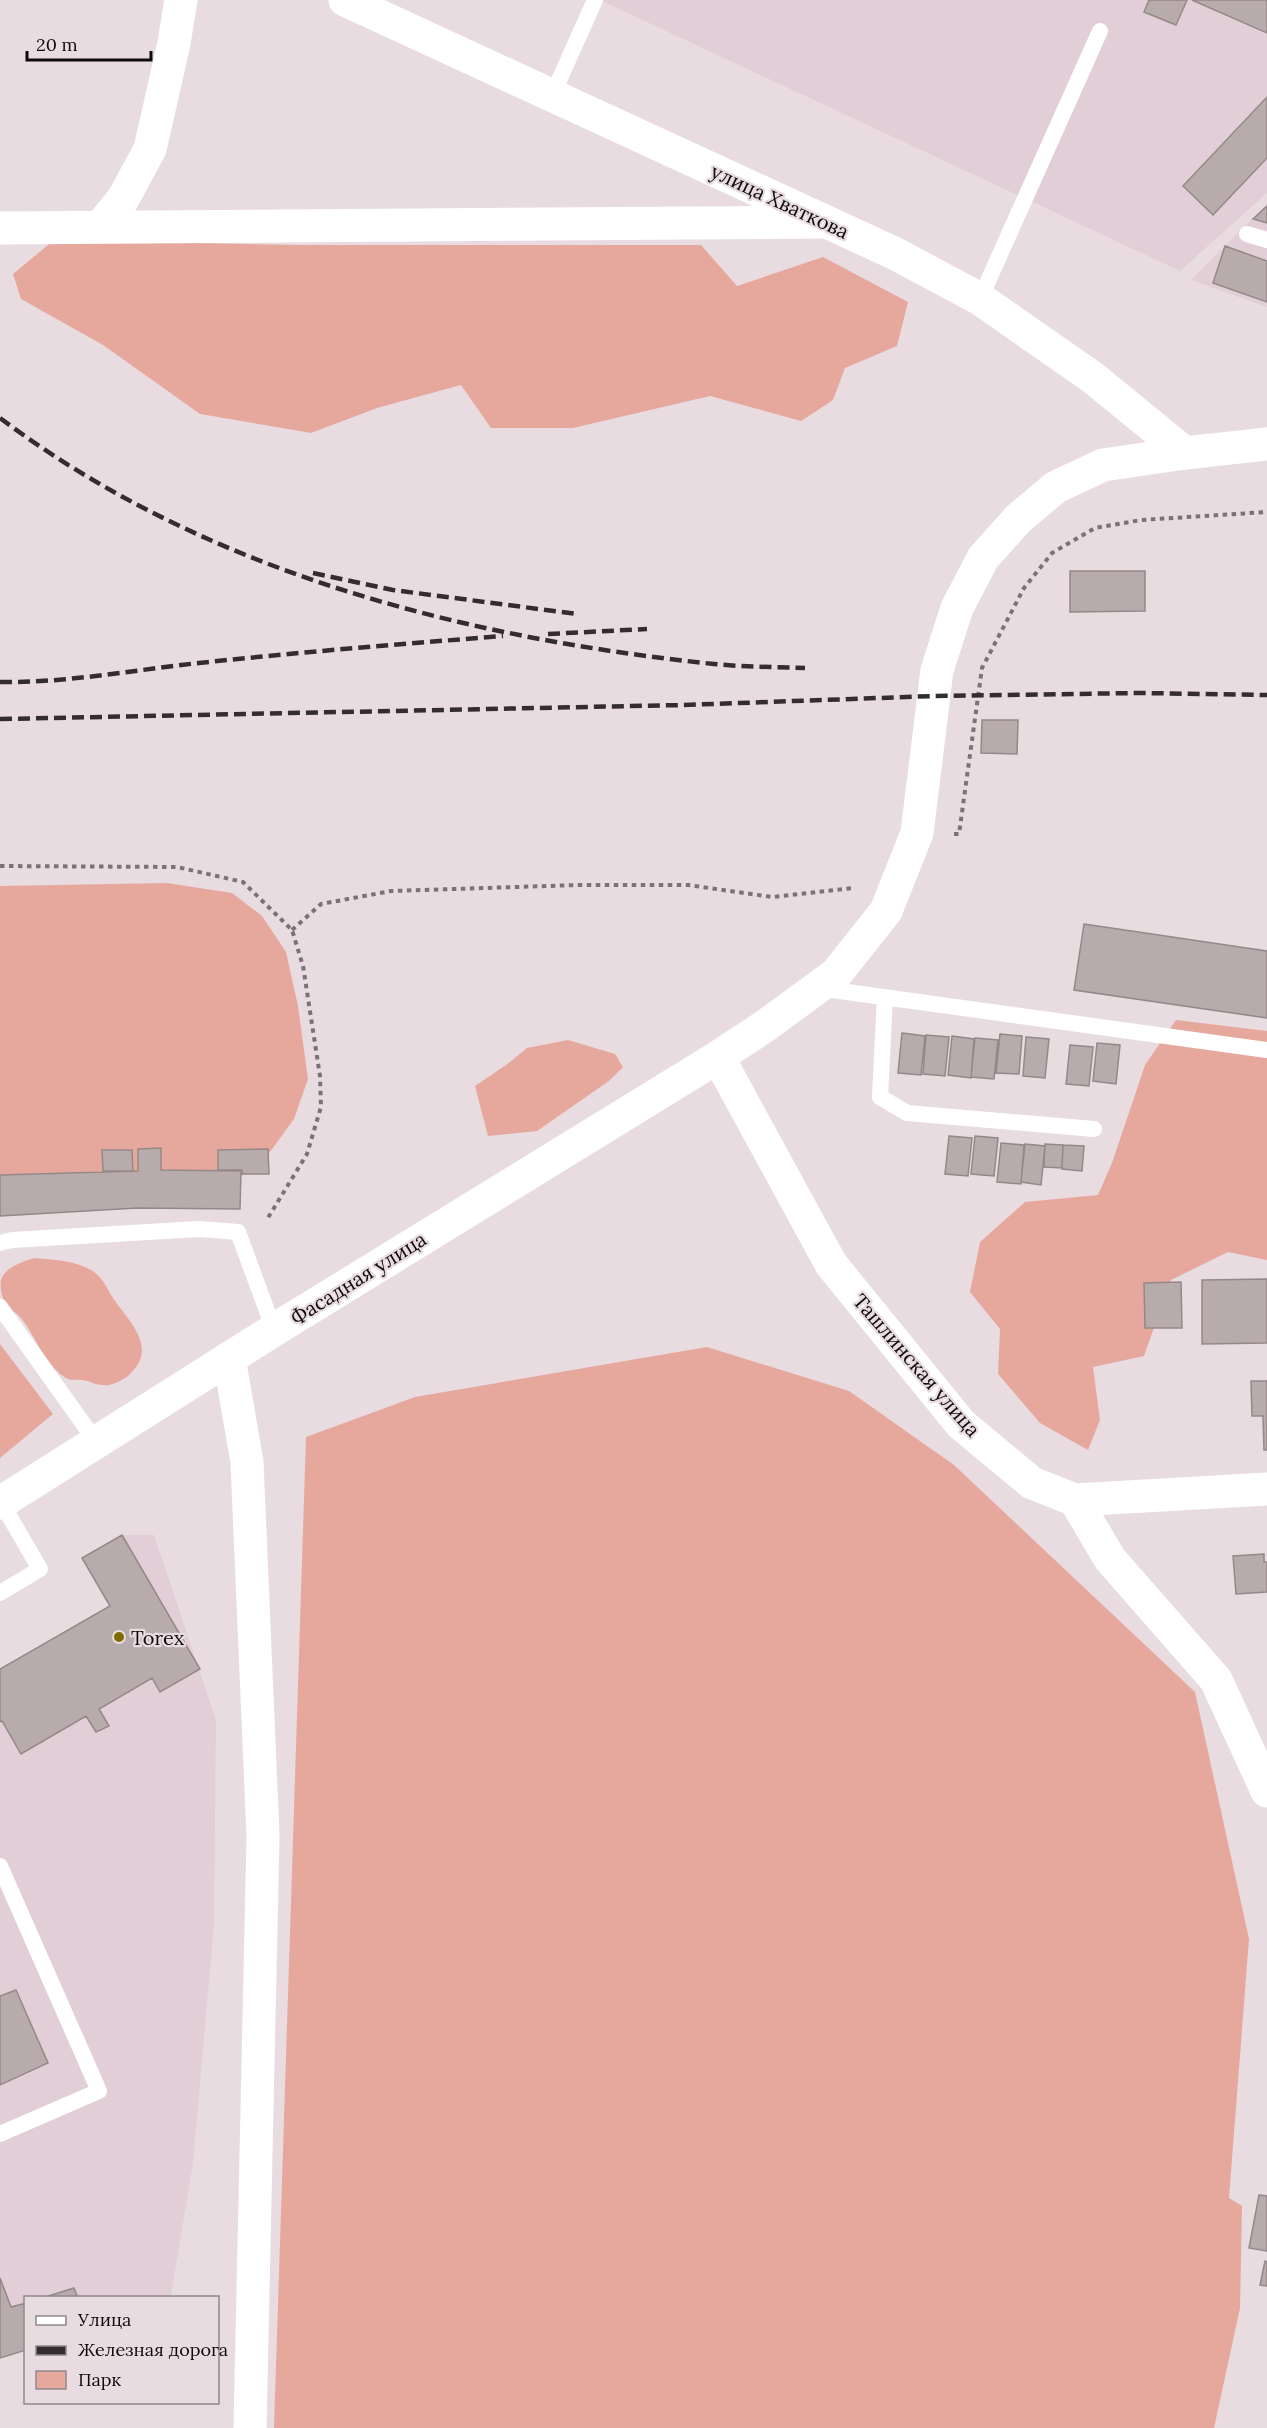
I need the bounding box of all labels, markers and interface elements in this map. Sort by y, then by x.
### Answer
scale bar [27,24,152,62]
text: 20 m [36,33,78,56]
street label: улица Хваткова [707,158,853,244]
street label: Фасадная улица [285,1226,431,1330]
street label: Ташлинская улица [848,1288,986,1442]
place label: Torex [131,1625,185,1650]
marker: Torex [112,1630,126,1644]
legend [24,2296,219,2404]
text: Улица [77,2308,131,2331]
text: Железная дорога [78,2338,228,2361]
text: Парк [78,2368,122,2391]

